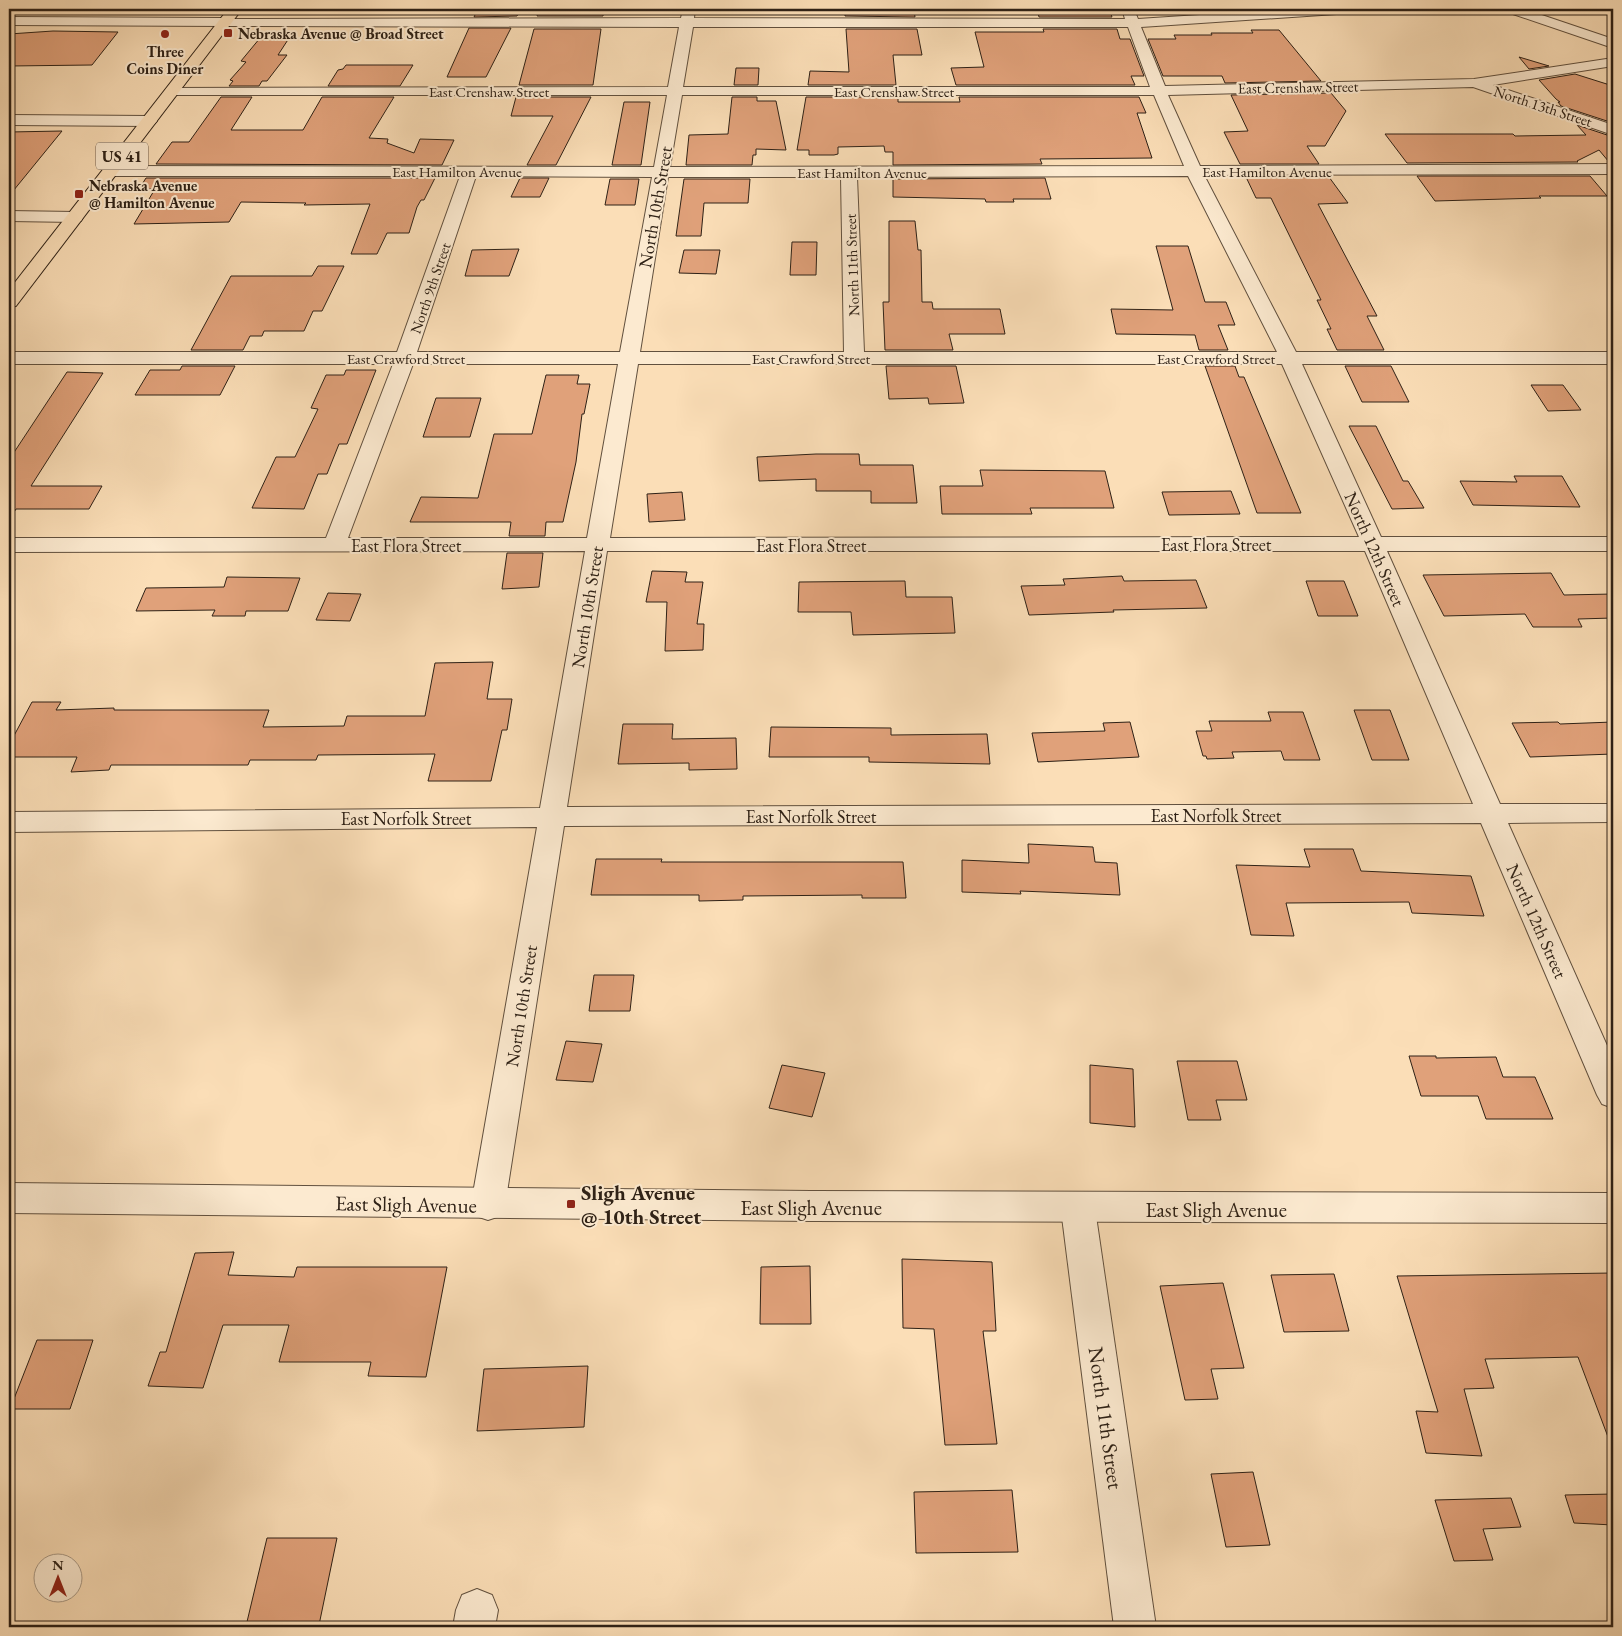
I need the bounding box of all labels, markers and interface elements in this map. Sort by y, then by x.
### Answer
place label: Nebraska Avenue @ Broad Street [238,24,444,43]
marker: Nebraska Avenue @ Broad Street [222,27,234,39]
marker: Three Coins Diner [159,28,171,40]
place label: Three Coins Diner [127,42,204,78]
street label: East Crenshaw Street [1238,76,1359,98]
street label: North 13th Street [1491,81,1595,131]
street label: East Crenshaw Street [429,82,550,101]
street label: East Crenshaw Street [834,82,955,101]
road number: US 41 [96,142,148,170]
street label: North 10th Street [633,144,677,270]
street label: East Hamilton Avenue [392,162,522,181]
street label: East Hamilton Avenue [1202,162,1332,181]
street label: East Hamilton Avenue [797,163,927,182]
place label: Nebraska Avenue @ Hamilton Avenue [89,176,215,212]
marker: Nebraska Avenue @ Hamilton Avenue [73,188,85,200]
street label: North 11th Street [841,213,863,317]
street label: North 9th Street [405,240,455,336]
street label: East Crawford Street [347,349,466,368]
street label: East Crawford Street [752,349,871,368]
street label: East Crawford Street [1157,349,1276,368]
street label: North 12th Street [1339,488,1411,610]
street label: East Flora Street [1161,533,1272,556]
street label: East Flora Street [351,534,462,557]
street label: East Flora Street [756,534,867,557]
street label: North 10th Street [566,544,608,670]
street label: East Norfolk Street [1151,804,1282,827]
street label: East Norfolk Street [746,805,877,828]
street label: East Norfolk Street [341,807,472,830]
street label: North 12th Street [1501,860,1573,982]
street label: North 10th Street [500,943,542,1069]
place label: Sligh Avenue @ 10th Street [581,1179,701,1230]
street label: East Sligh Avenue [335,1189,477,1219]
street label: East Sligh Avenue [740,1194,882,1221]
street label: East Sligh Avenue [1145,1196,1287,1223]
marker: Sligh Avenue @ 10th Street [565,1198,577,1210]
street label: North 11th Street [1083,1345,1129,1491]
north arrow [32,1554,82,1604]
text: N [52,1556,64,1574]

